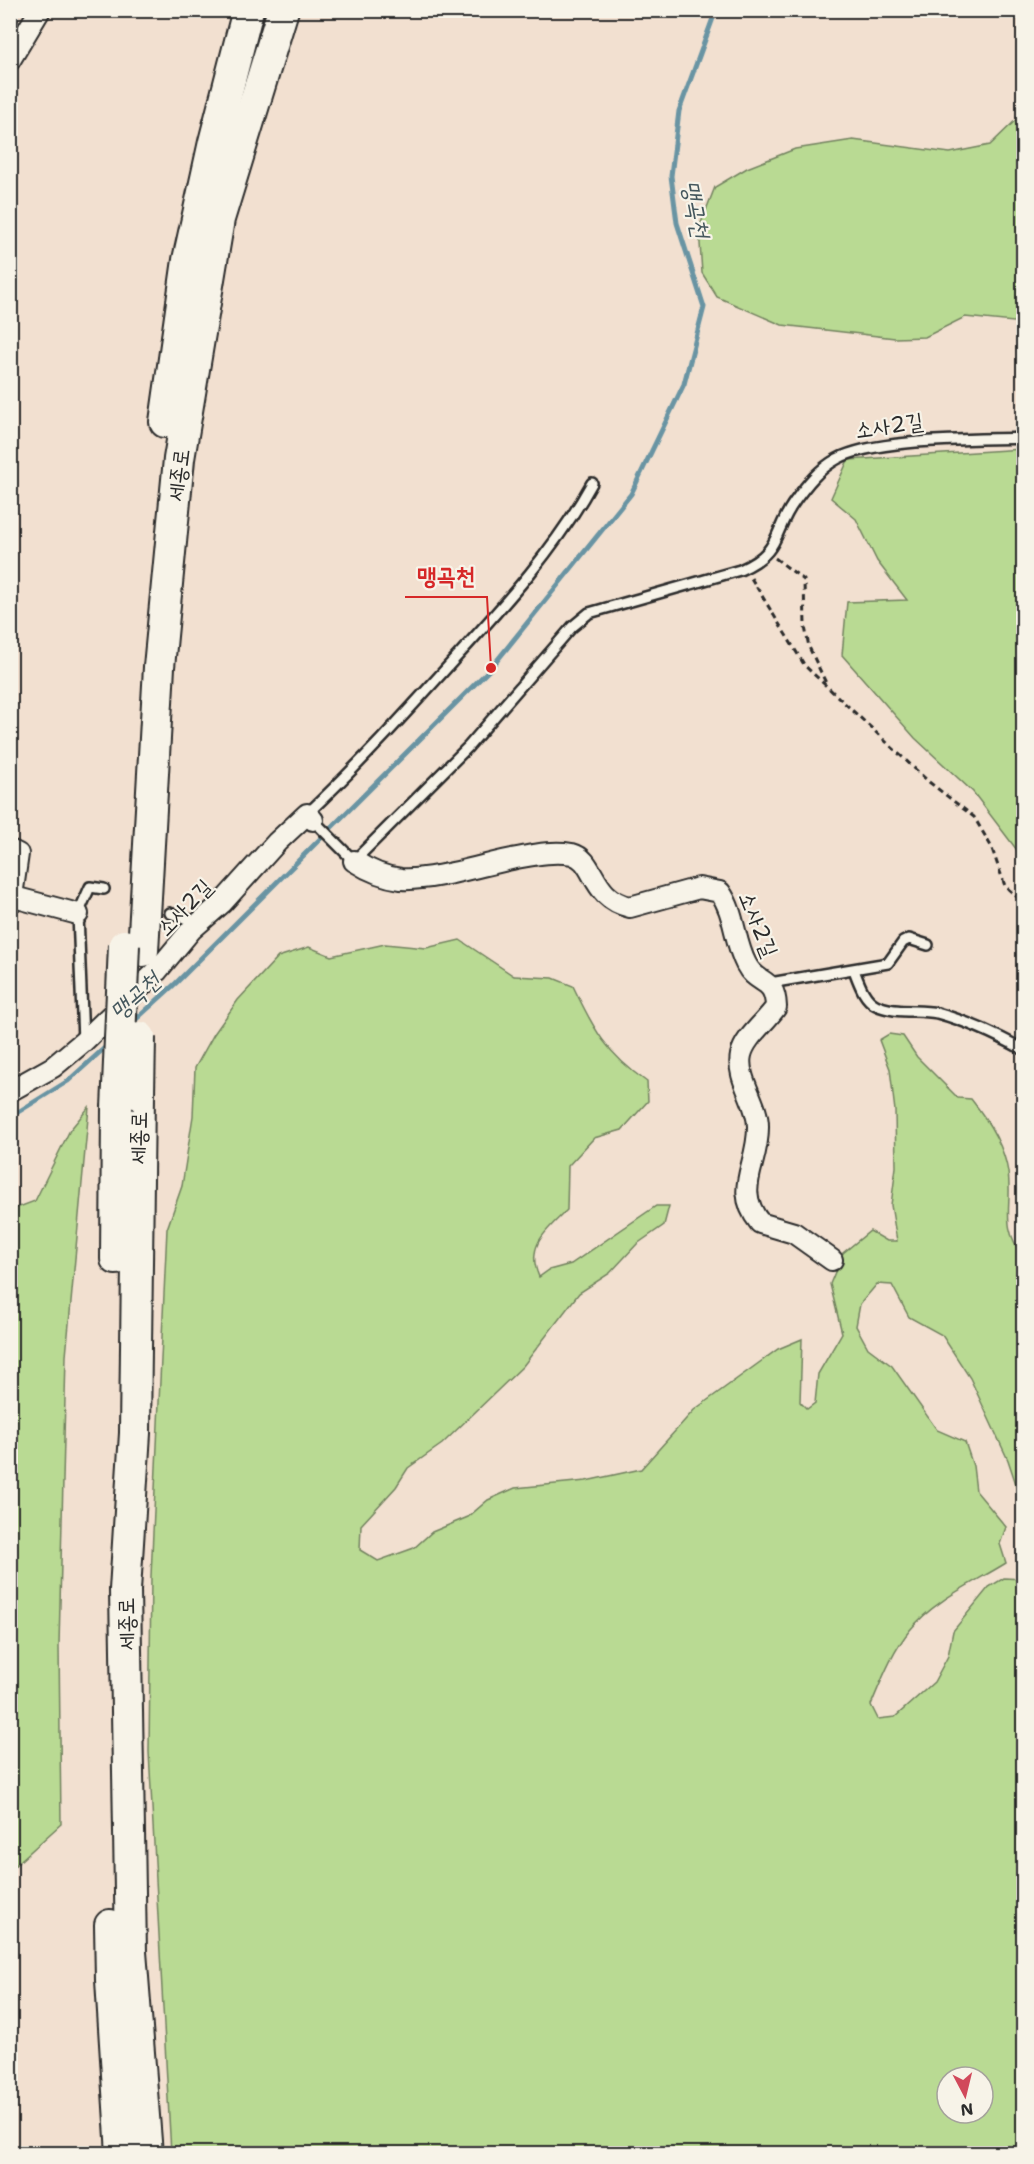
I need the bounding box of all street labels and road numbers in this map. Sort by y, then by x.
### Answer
street label: 소사2길 [853,406,925,445]
street label: 세종로 [161,447,196,503]
street label: 소사2길 [150,872,219,942]
street label: 소사2길 [732,887,785,962]
street label: 세종로 [124,1111,153,1165]
street label: 세종로 [112,1597,141,1651]

